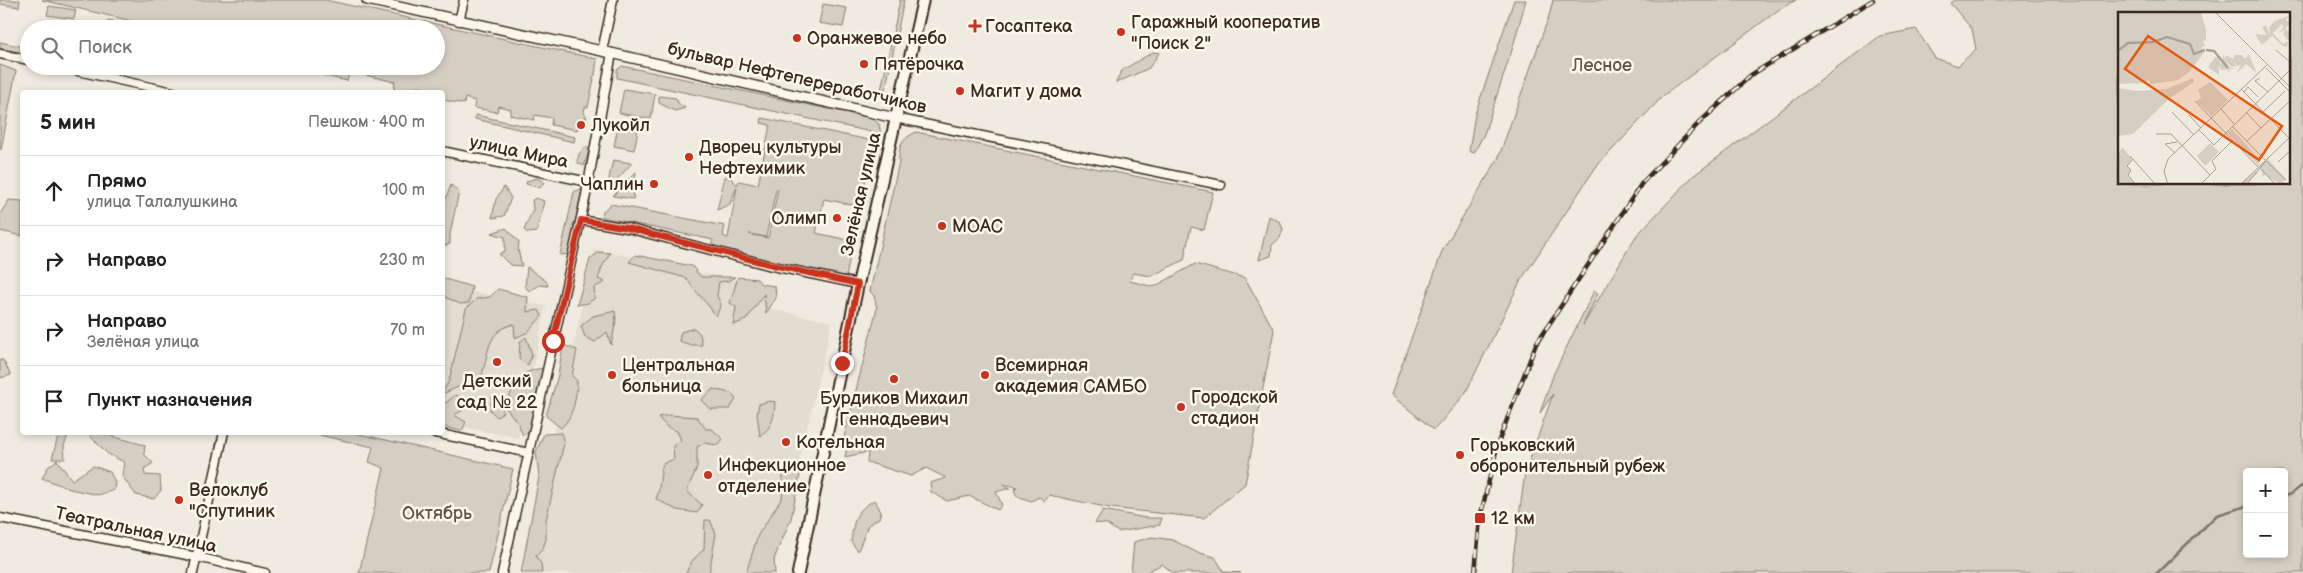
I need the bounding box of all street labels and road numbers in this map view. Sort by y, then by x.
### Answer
street label: бульвар Нефтепереработчиков [666,38,929,118]
street label: Зелёная улица [837,130,886,258]
street label: улица Мира [468,131,571,173]
street label: Театральная улица [53,503,219,557]

